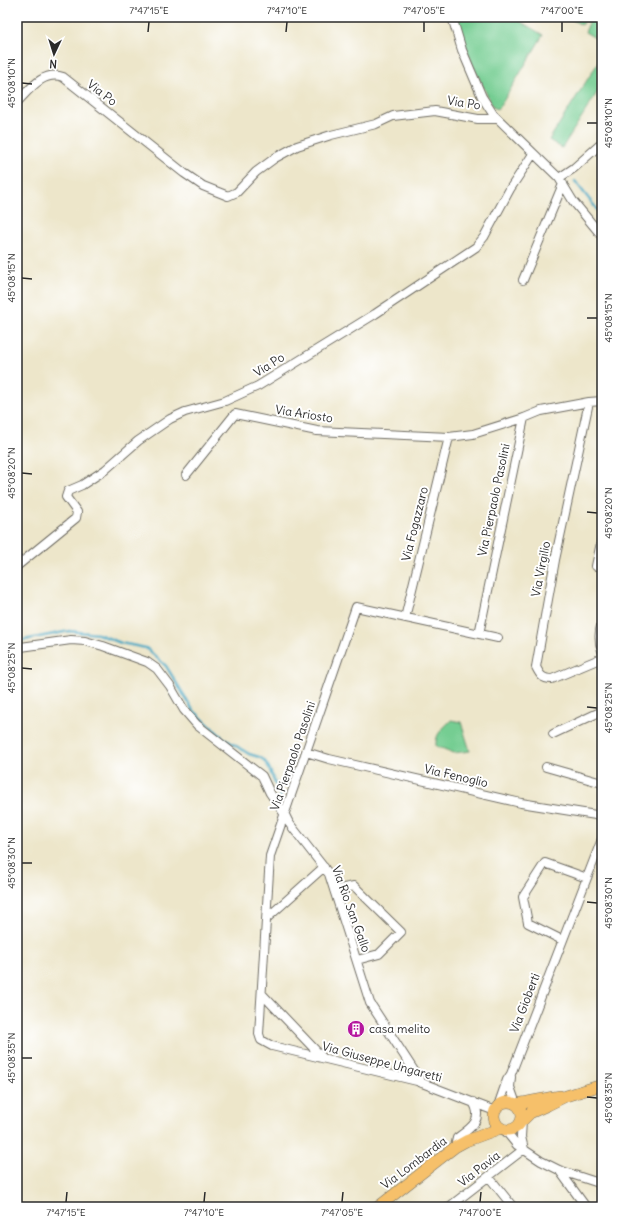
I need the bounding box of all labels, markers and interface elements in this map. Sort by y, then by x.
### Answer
text: 7°47'15"E [129,4,169,17]
text: 7°47'10"E [267,4,307,17]
text: 7°47'05"E [403,4,445,17]
text: 7°47'00"E [541,4,584,17]
north arrow [34,34,74,74]
text: N [49,57,58,71]
text: 45°08'10"N [5,58,18,108]
street label: Via Po [84,76,120,109]
street label: Via Po [446,92,482,113]
text: 45°08'10"N [602,98,615,148]
text: 45°08'15"N [5,253,18,303]
text: 45°08'15"N [602,293,615,343]
street label: Via Po [251,349,287,380]
street label: Via Ariosto [274,402,334,426]
street label: Via Pierpaolo Pasolini [474,442,513,558]
text: 45°08'20"N [5,447,18,499]
street label: Via Fogazzaro [398,485,431,563]
text: 45°08'20"N [602,487,615,539]
street label: Via Virgilio [528,540,553,598]
text: 45°08'25"N [5,643,18,693]
text: 45°08'25"N [602,683,615,733]
street label: Via Pierpaolo Pasolini [267,699,318,813]
street label: Via Fenoglio [423,761,490,790]
text: 45°08'30"N [5,837,18,889]
street label: Via Rio San Gallo [329,864,374,954]
text: 45°08'30"N [602,877,615,929]
street label: Via Gioberti [506,971,543,1035]
building icon: casa melito [346,1019,366,1039]
place label: casa melito [369,1021,430,1036]
text: 45°08'35"N [5,1033,18,1083]
street label: Via Giuseppe Ungaretti [321,1038,444,1085]
text: 45°08'35"N [602,1073,615,1123]
street label: Via Lombardia [378,1133,450,1192]
street label: Via Pavia [455,1148,503,1190]
text: 7°47'15"E [46,1206,86,1219]
text: 7°47'10"E [184,1206,224,1219]
text: 7°47'05"E [321,1206,363,1219]
text: 7°47'00"E [459,1206,502,1219]

